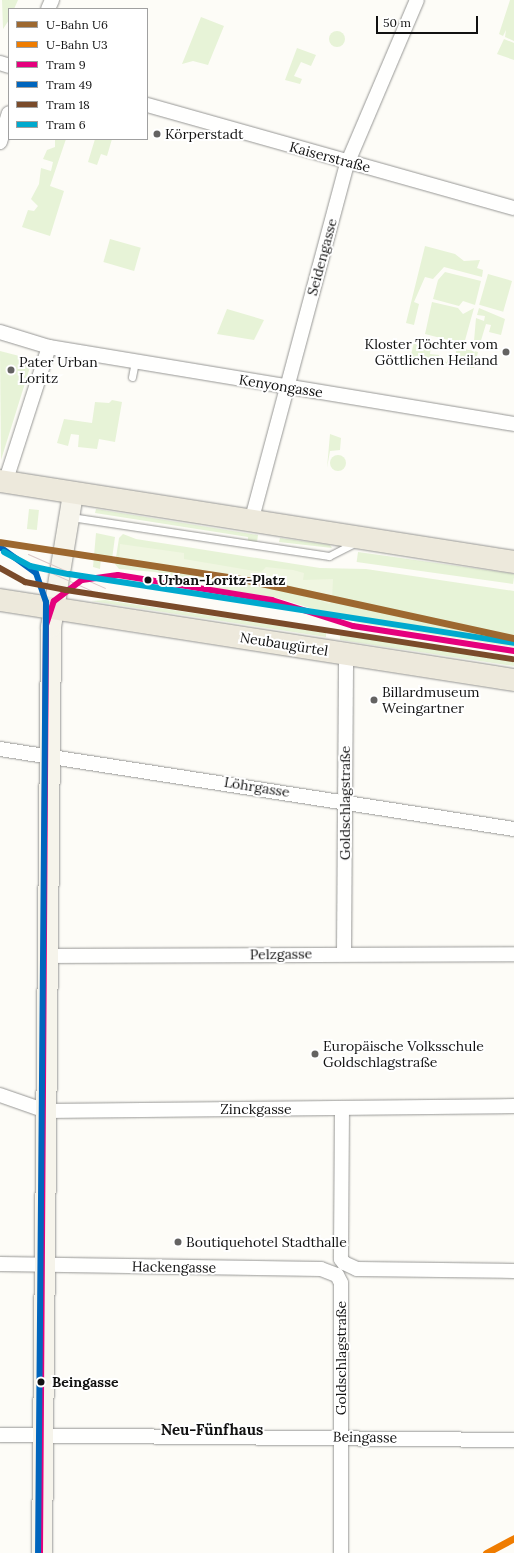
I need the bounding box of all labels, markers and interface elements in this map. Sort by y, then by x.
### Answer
legend [8,8,148,140]
scale bar [378,8,480,34]
text: 50 m [383,15,411,30]
text: U-Bahn U6 [46,17,108,32]
text: U-Bahn U3 [46,37,108,52]
text: Tram 9 [46,57,86,72]
text: Tram 49 [46,77,92,92]
text: Tram 18 [46,97,90,112]
text: Tram 6 [46,117,86,132]
place label: Körperstadt [165,126,243,142]
marker: Körperstadt [152,129,162,139]
street label: Kaiserstraße [288,138,372,176]
street label: Seidengasse [304,216,340,298]
place label: Kloster Töchter vom Göttlichen Heiland [365,336,498,368]
marker: Kloster Töchter vom Göttlichen Heiland [501,347,511,357]
place label: Pater Urban Loritz [19,354,98,386]
marker: Pater Urban Loritz [6,365,16,375]
street label: Kenyongasse [238,371,324,401]
place label: Urban-Loritz-Platz [158,572,286,588]
marker: Urban-Loritz-Platz [141,573,155,587]
street label: Neubaugürtel [239,629,329,659]
place label: Billardmuseum Weingartner [382,684,480,716]
marker: Billardmuseum Weingartner [369,695,379,705]
street label: Goldschlagstraße [337,746,353,860]
street label: Löhrgasse [223,774,291,800]
street label: Pelzgasse [250,945,312,963]
place label: Europäische Volksschule Goldschlagstraße [323,1038,484,1070]
marker: Europäische Volksschule Goldschlagstraße [310,1049,320,1059]
street label: Zinckgasse [220,1101,292,1117]
place label: Boutiquehotel Stadthalle [186,1234,347,1250]
marker: Boutiquehotel Stadthalle [173,1237,183,1247]
street label: Hackengasse [132,1258,216,1276]
street label: Goldschlagstraße [333,1301,349,1415]
place label: Beingasse [52,1374,118,1390]
marker: Beingasse [34,1375,48,1389]
district label: Neu-Fünfhaus [161,1421,263,1439]
street label: Beingasse [333,1428,397,1446]

